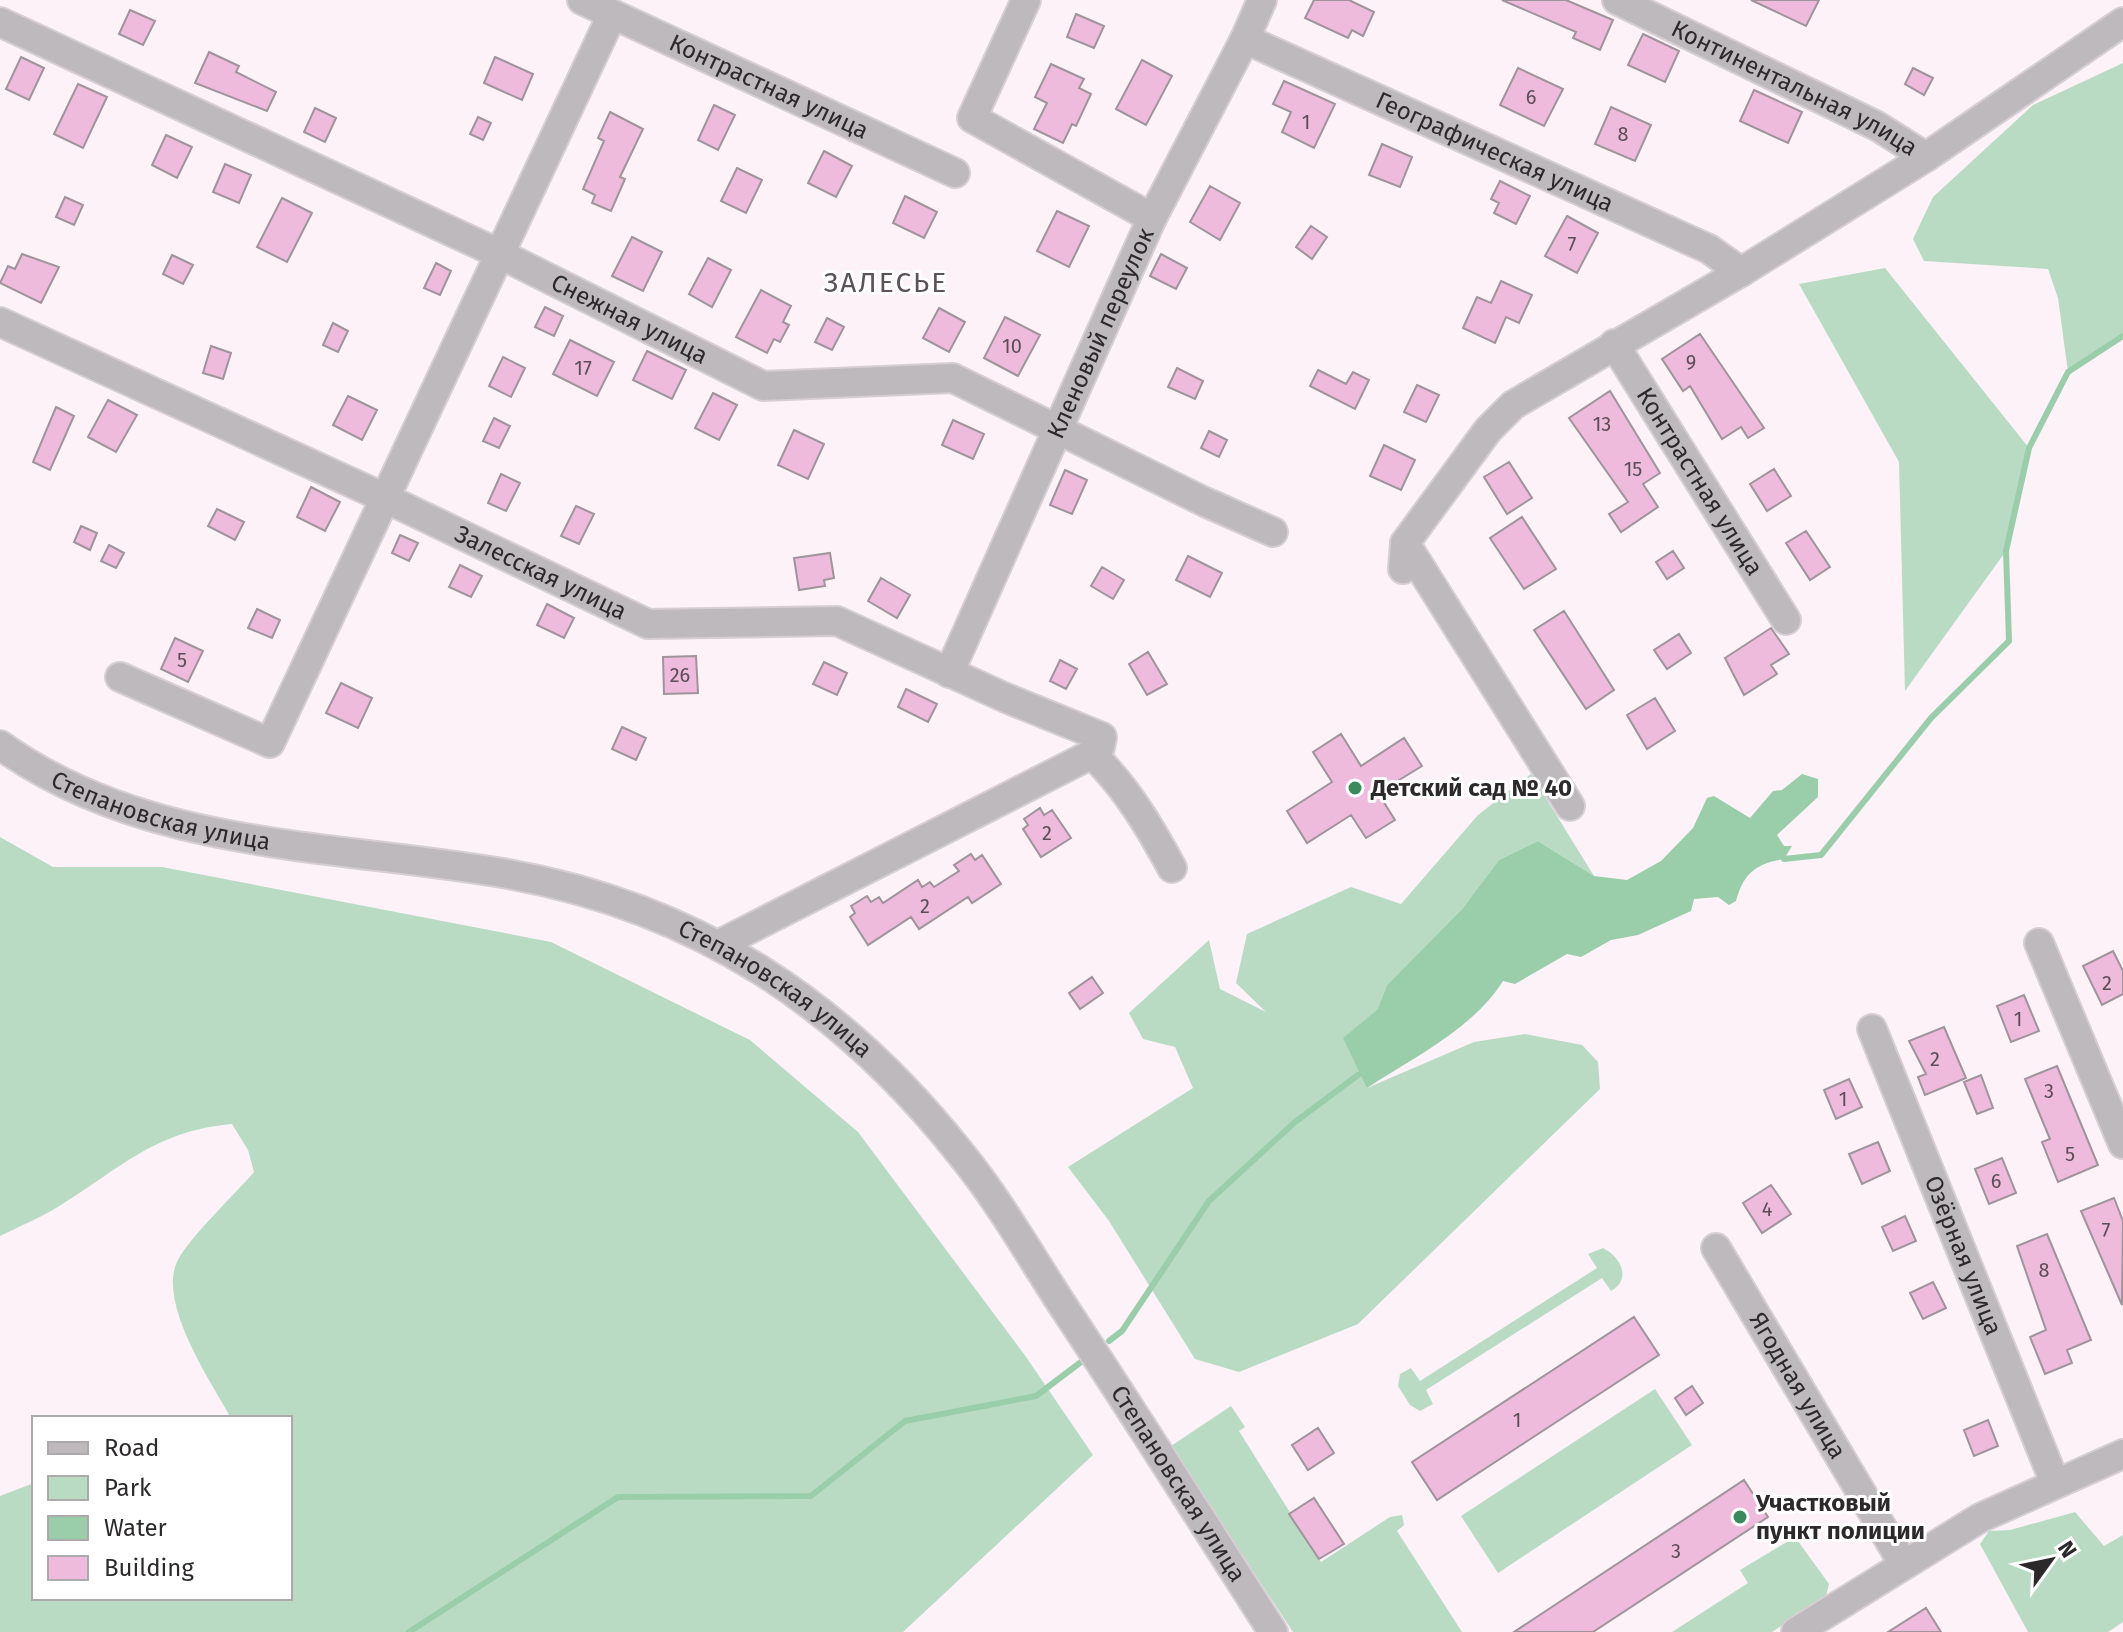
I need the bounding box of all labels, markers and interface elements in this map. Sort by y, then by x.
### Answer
street label: Континентальная улица [1667,14,1923,162]
street label: Контрастная улица [665,29,873,145]
house number: 6 [1526,85,1536,109]
street label: Географическая улица [1371,86,1618,218]
house number: 1 [1302,110,1310,134]
house number: 8 [1617,122,1629,146]
street label: Кленовый переулок [1041,223,1160,443]
house number: 7 [1568,232,1577,256]
district label: ЗАЛЕСЬЕ [824,266,948,299]
street label: Снежная улица [547,268,712,370]
house number: 10 [1002,334,1022,358]
house number: 9 [1686,350,1696,374]
house number: 17 [574,356,592,380]
street label: Контрастная улица [1631,382,1769,581]
house number: 13 [1593,412,1611,436]
house number: 15 [1624,457,1642,481]
street label: Залесская улица [451,520,631,626]
house number: 5 [177,648,187,672]
house number: 26 [670,663,690,687]
street label: Степановская улица [47,765,272,856]
place label: Детский сад № 40 [1370,774,1572,802]
marker: Детский сад № 40 [1346,779,1364,797]
house number: 2 [1042,821,1052,845]
house number: 2 [920,894,930,918]
street label: Степановская улица [674,914,878,1063]
house number: 2 [2102,971,2112,995]
house number: 1 [2014,1007,2022,1031]
house number: 2 [1930,1047,1940,1071]
house number: 3 [2044,1079,2054,1103]
house number: 1 [1839,1087,1847,1111]
house number: 5 [2065,1142,2075,1166]
house number: 6 [1991,1169,2001,1193]
street label: Озёрная улица [1919,1171,2008,1339]
house number: 4 [1762,1197,1773,1221]
house number: 7 [2102,1218,2111,1242]
house number: 8 [2038,1258,2050,1282]
street label: Ягодная улица [1743,1307,1852,1464]
street label: Степановская улица [1105,1380,1251,1587]
house number: 1 [1513,1408,1521,1432]
legend [32,1416,292,1600]
text: Road [104,1434,159,1462]
text: Park [104,1474,152,1502]
place label: Участковый пункт полиции [1755,1489,1925,1545]
marker: Участковый пункт полиции [1731,1508,1749,1526]
text: Water [104,1514,168,1542]
north arrow [2011,1520,2091,1600]
text: N [2052,1536,2083,1563]
house number: 3 [1671,1539,1681,1563]
text: Building [104,1554,194,1582]

